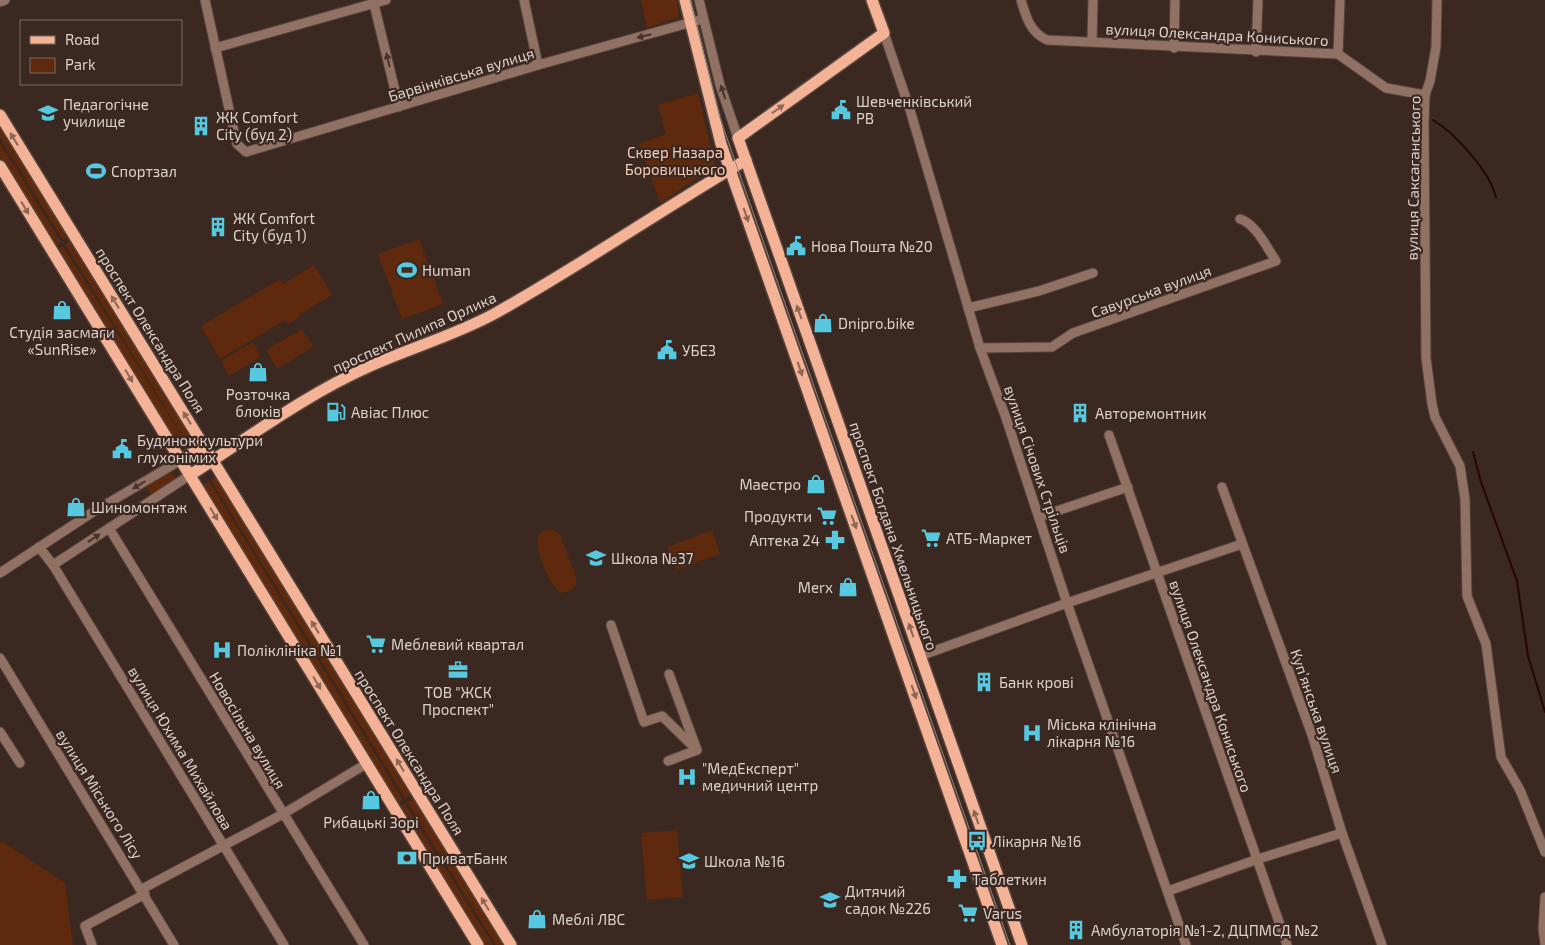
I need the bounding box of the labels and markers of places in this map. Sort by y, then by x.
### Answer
place label: Шевченківський РВ [856,92,972,127]
place label: Педагогічне училище [63,95,149,131]
public building icon: Шевченківський РВ [830,99,852,121]
school or university icon: Педагогічне училище [37,102,59,124]
place label: ЖК Comfort City (буд 2) [216,108,298,144]
building icon: ЖК Comfort City (буд 2) [190,115,212,137]
sports icon: Спортзал [85,160,107,182]
place label: Спортзал [111,162,177,180]
place label: ЖК Comfort City (буд 1) [233,209,315,245]
building icon: ЖК Comfort City (буд 1) [207,216,229,238]
public building icon: Нова Пошта №20 [785,235,807,257]
place label: Нова Пошта №20 [811,237,933,255]
sports icon: Human [396,259,418,281]
place label: Human [422,261,471,279]
shop icon: Студія засмаги «SunRise» [51,299,73,321]
shop icon: Dnipro.bike [812,312,834,334]
place label: Dnipro.bike [838,314,915,332]
place label: Студія засмаги «SunRise» [9,323,115,358]
public building icon: УБЕЗ [656,339,678,361]
place label: УБЕЗ [682,341,716,359]
shop icon: Розточка блоків [247,361,269,383]
place label: Розточка блоків [226,385,290,420]
fuel station icon: Авіас Плюс [325,401,347,423]
building icon: Авторемонтник [1069,402,1091,424]
place label: Авіас Плюс [351,403,429,421]
place label: Авторемонтник [1095,404,1207,422]
place label: Будинок культури глухонімих [137,431,263,467]
public building icon: Будинок культури глухонімих [111,438,133,460]
shop icon: Маестро [805,473,827,495]
place label: Маестро [739,475,801,493]
shop icon: Шиномонтаж [65,496,87,518]
place label: Шиномонтаж [91,498,187,516]
supermarket icon: Продукти [816,505,838,527]
place label: Продукти [744,507,812,526]
supermarket icon: АТБ-Маркет [920,527,942,549]
pharmacy icon: Аптека 24 [824,529,846,551]
place label: АТБ-Маркет [946,529,1032,547]
place label: Аптека 24 [749,531,820,549]
school or university icon: Школа №37 [585,547,607,569]
place label: Школа №37 [611,549,694,567]
shop icon: Merx [837,576,859,598]
place label: Merx [798,578,833,596]
supermarket icon: Меблевий квартал [365,633,387,655]
place label: Меблевий квартал [391,635,524,653]
hospital icon: Поліклініка №1 [211,639,233,661]
place label: Поліклініка №1 [237,641,342,659]
office icon: ТОВ "ЖСК Проспект" [447,659,469,681]
building icon: Банк крові [973,671,995,693]
place label: Банк крові [999,673,1074,691]
place label: ТОВ "ЖСК Проспект" [422,683,494,718]
place label: Міська клінічна лікарня №16 [1047,715,1156,750]
hospital icon: Міська клінічна лікарня №16 [1021,722,1043,744]
place label: "МедЕксперт" медичний центр [702,759,818,794]
hospital icon: "МедЕксперт" медичний центр [676,766,698,788]
shop icon: Рибацькі Зорі [360,789,382,811]
place label: Рибацькі Зорі [323,813,419,831]
bus stop icon: Лікарня №16 [966,830,988,852]
place label: Лікарня №16 [992,832,1081,850]
bank icon: ПриватБанк [396,847,418,869]
place label: ПриватБанк [422,849,508,867]
school or university icon: Школа №16 [678,850,700,872]
place label: Школа №16 [704,852,785,870]
pharmacy icon: Таблеткин [946,868,968,890]
place label: Таблеткин [972,870,1047,888]
place label: Дитячий садок №226 [845,882,931,917]
school or university icon: Дитячий садок №226 [819,889,841,911]
supermarket icon: Varus [957,902,979,924]
place label: Varus [983,904,1022,922]
shop icon: Меблі ЛВС [526,908,548,930]
place label: Меблі ЛВС [552,910,625,928]
building icon: Амбулаторія №1-2, ДЦПМСД №2 [1065,919,1087,941]
place label: Амбулаторія №1-2, ДЦПМСД №2 [1091,921,1319,940]

